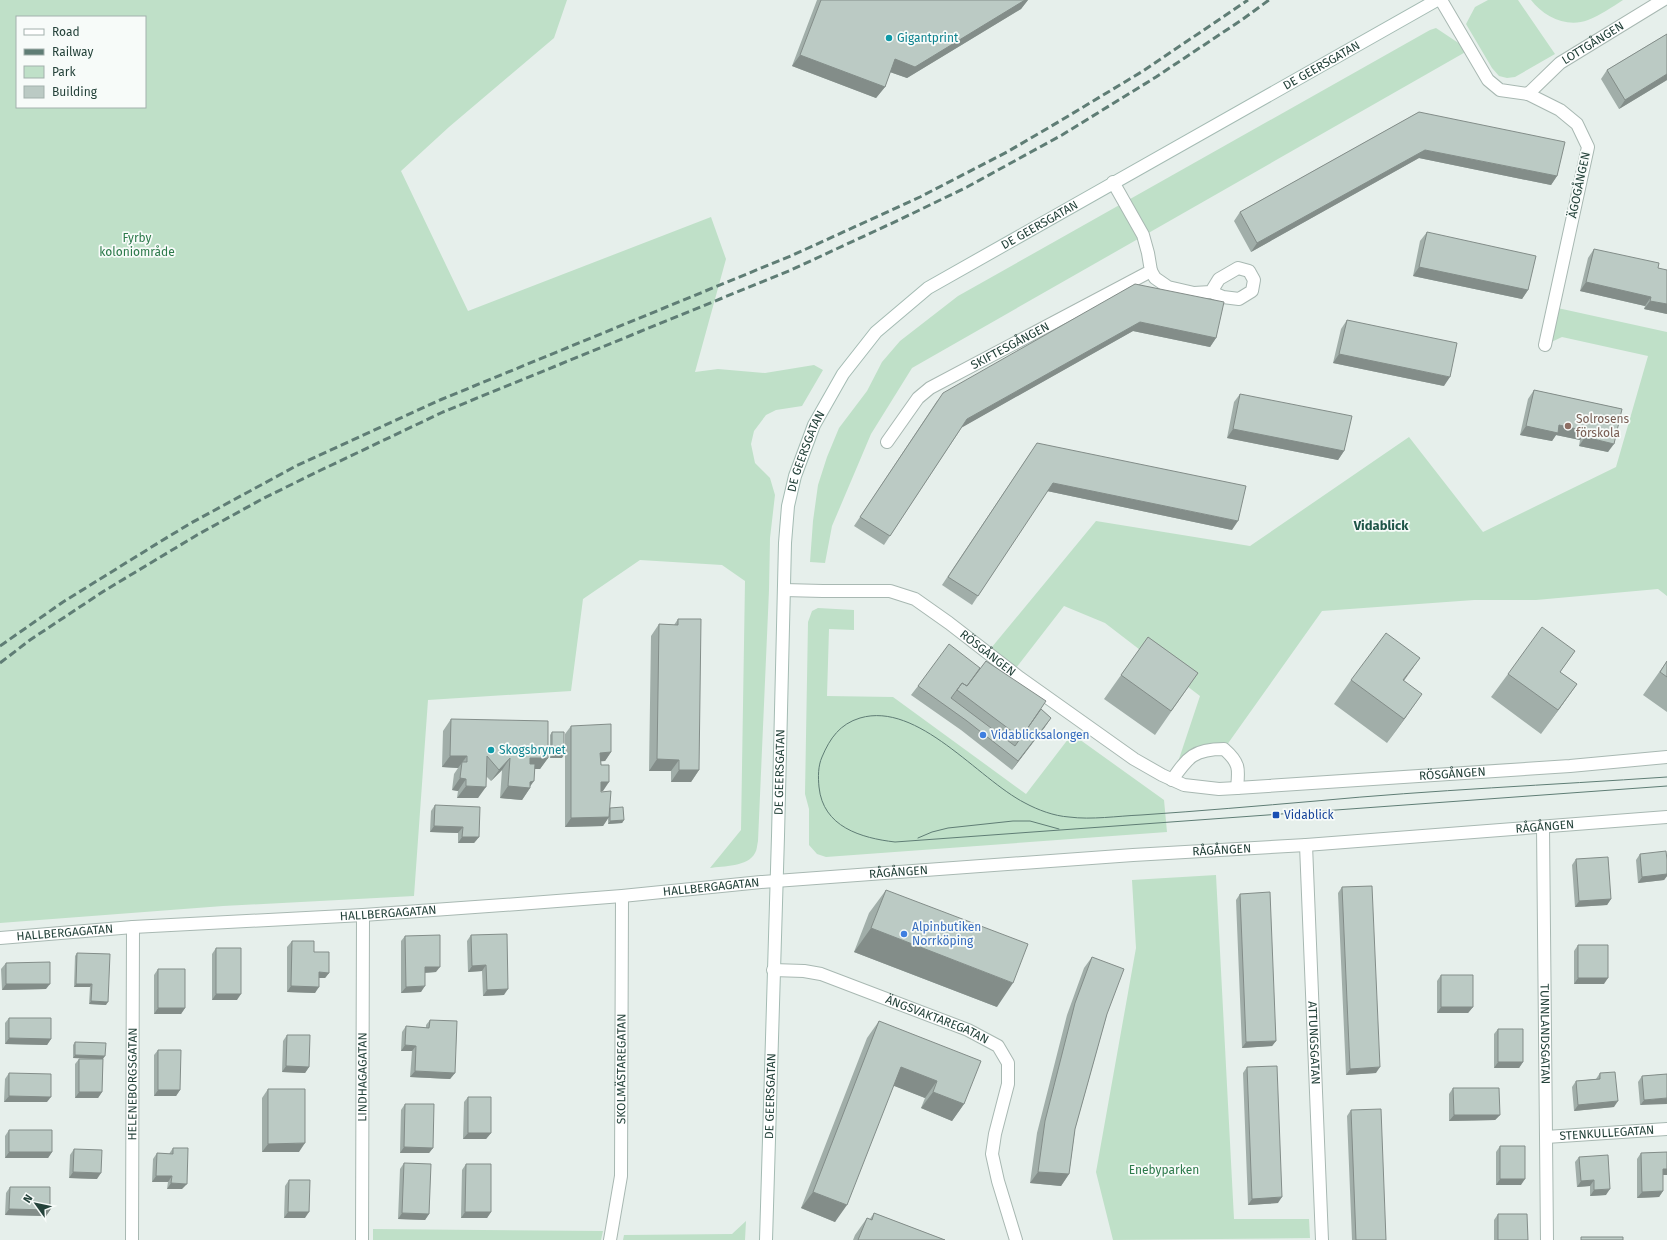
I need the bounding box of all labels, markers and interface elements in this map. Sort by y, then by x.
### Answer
legend [16,16,146,108]
street label: LOTTGÅNGEN [1559,19,1626,67]
text: Road [52,25,80,39]
place label: Gigantprint [897,31,959,45]
marker: Gigantprint [884,33,894,43]
street label: DE GEERSGATAN [1281,38,1362,93]
text: Railway [52,45,93,59]
text: Park [52,65,76,79]
text: Building [52,85,98,99]
street label: ÄGOGÅNGEN [1563,150,1593,219]
street label: DE GEERSGATAN [999,198,1080,252]
park label: Fyrby koloniområde [99,231,175,259]
street label: SKIFTESGÅNGEN [968,319,1052,372]
street label: DE GEERSGATAN [784,408,828,493]
place label: Solrosens förskola [1576,412,1630,440]
marker: Solrosens förskola [1563,421,1573,431]
district label: Vidablick [1353,518,1409,533]
street label: RÖSGÅNGEN [957,627,1019,679]
place label: Vidablicksalongen [991,728,1090,742]
street label: DE GEERSGATAN [771,729,788,815]
marker: Vidablicksalongen [978,730,988,740]
place label: Skogsbrynet [499,743,567,757]
marker: Skogsbrynet [486,745,496,755]
street label: RÖSGÅNGEN [1418,765,1486,783]
place label: Vidablick [1284,808,1335,822]
marker: Vidablick [1271,810,1281,820]
street label: RÅGÅNGEN [1515,817,1575,836]
street label: RÅGÅNGEN [1192,841,1252,859]
street label: RÅGÅNGEN [869,863,928,881]
street label: HALLBERGAGATAN [662,875,760,899]
street label: HALLBERGAGATAN [339,903,437,923]
place label: Alpinbutiken Norrköping [912,920,981,948]
street label: HALLBERGAGATAN [16,922,114,944]
marker: Alpinbutiken Norrköping [899,929,909,939]
street label: TUNNLANDSGATAN [1538,984,1552,1084]
street label: ÄNGSVAKTAREGATAN [884,991,991,1047]
street label: ATTUNGSGATAN [1305,1001,1323,1085]
street label: SKOLMÄSTAREGATAN [613,1014,629,1124]
street label: HELENEBORGSGATAN [125,1027,140,1141]
street label: LINDHAGAGATAN [355,1032,370,1122]
street label: DE GEERSGATAN [762,1053,779,1139]
street label: STENKULLEGATAN [1559,1123,1655,1143]
park label: Enebyparken [1129,1163,1199,1177]
north arrow [16,1184,56,1224]
text: N [21,1192,35,1205]

